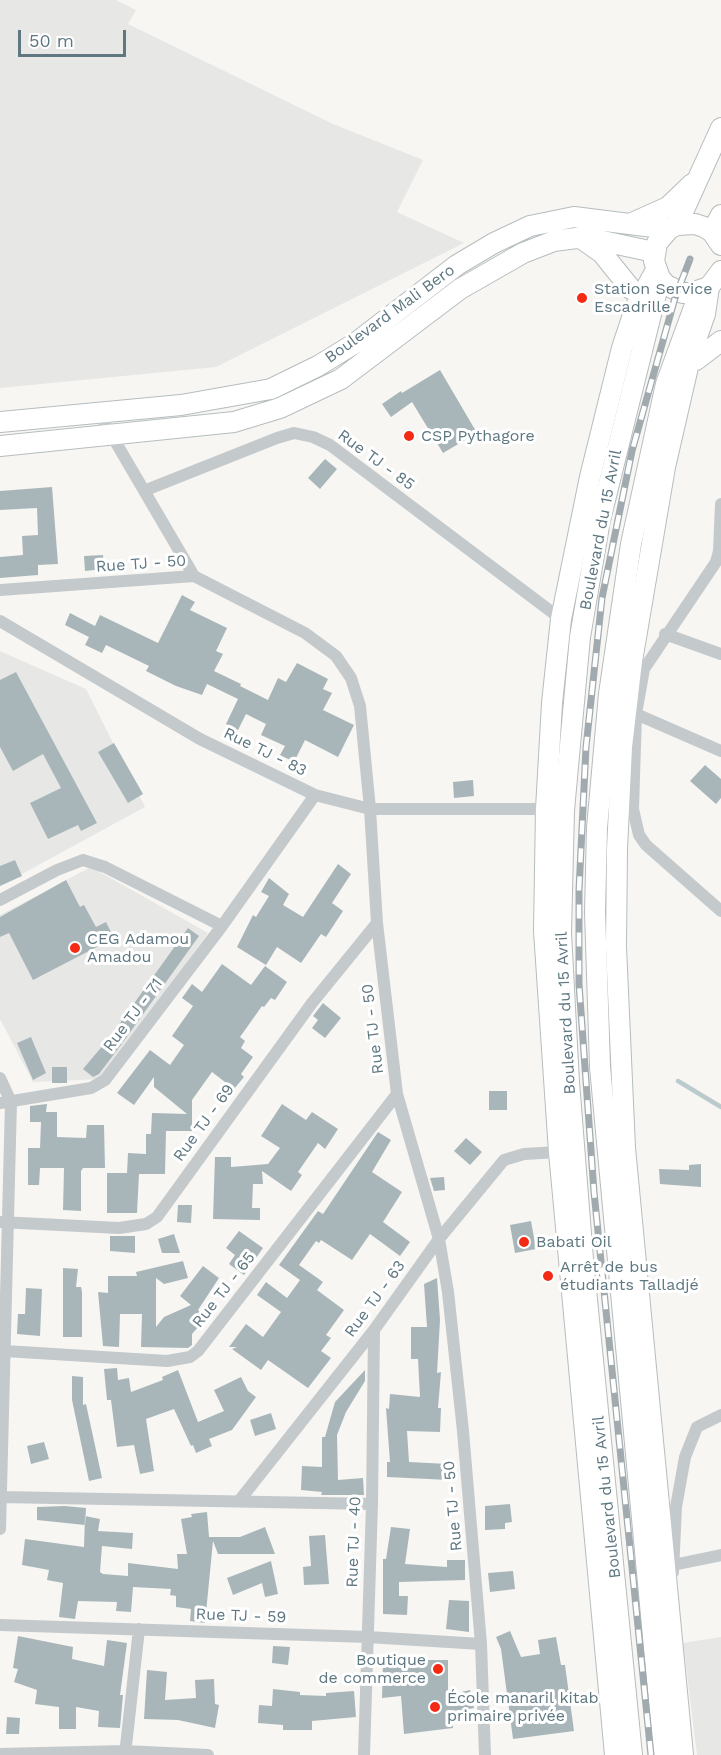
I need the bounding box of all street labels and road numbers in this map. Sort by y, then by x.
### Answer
street label: Boulevard Mali Bero [321,261,459,367]
street label: Rue TJ - 85 [334,426,418,494]
street label: Boulevard du 15 Avril [576,448,626,612]
street label: Rue TJ - 50 [95,551,187,577]
street label: Rue TJ - 83 [220,724,310,780]
street label: Boulevard du 15 Avril [552,931,580,1095]
street label: Rue TJ - 71 [99,975,167,1055]
street label: Rue TJ - 50 [358,983,388,1075]
street label: Rue TJ - 69 [170,1081,238,1165]
street label: Rue TJ - 65 [189,1248,259,1332]
street label: Rue TJ - 63 [341,1257,409,1341]
street label: Boulevard du 15 Avril [589,1415,625,1579]
street label: Rue TJ - 50 [439,1460,467,1552]
street label: Rue TJ - 40 [343,1496,365,1588]
street label: Rue TJ - 59 [195,1605,287,1627]

